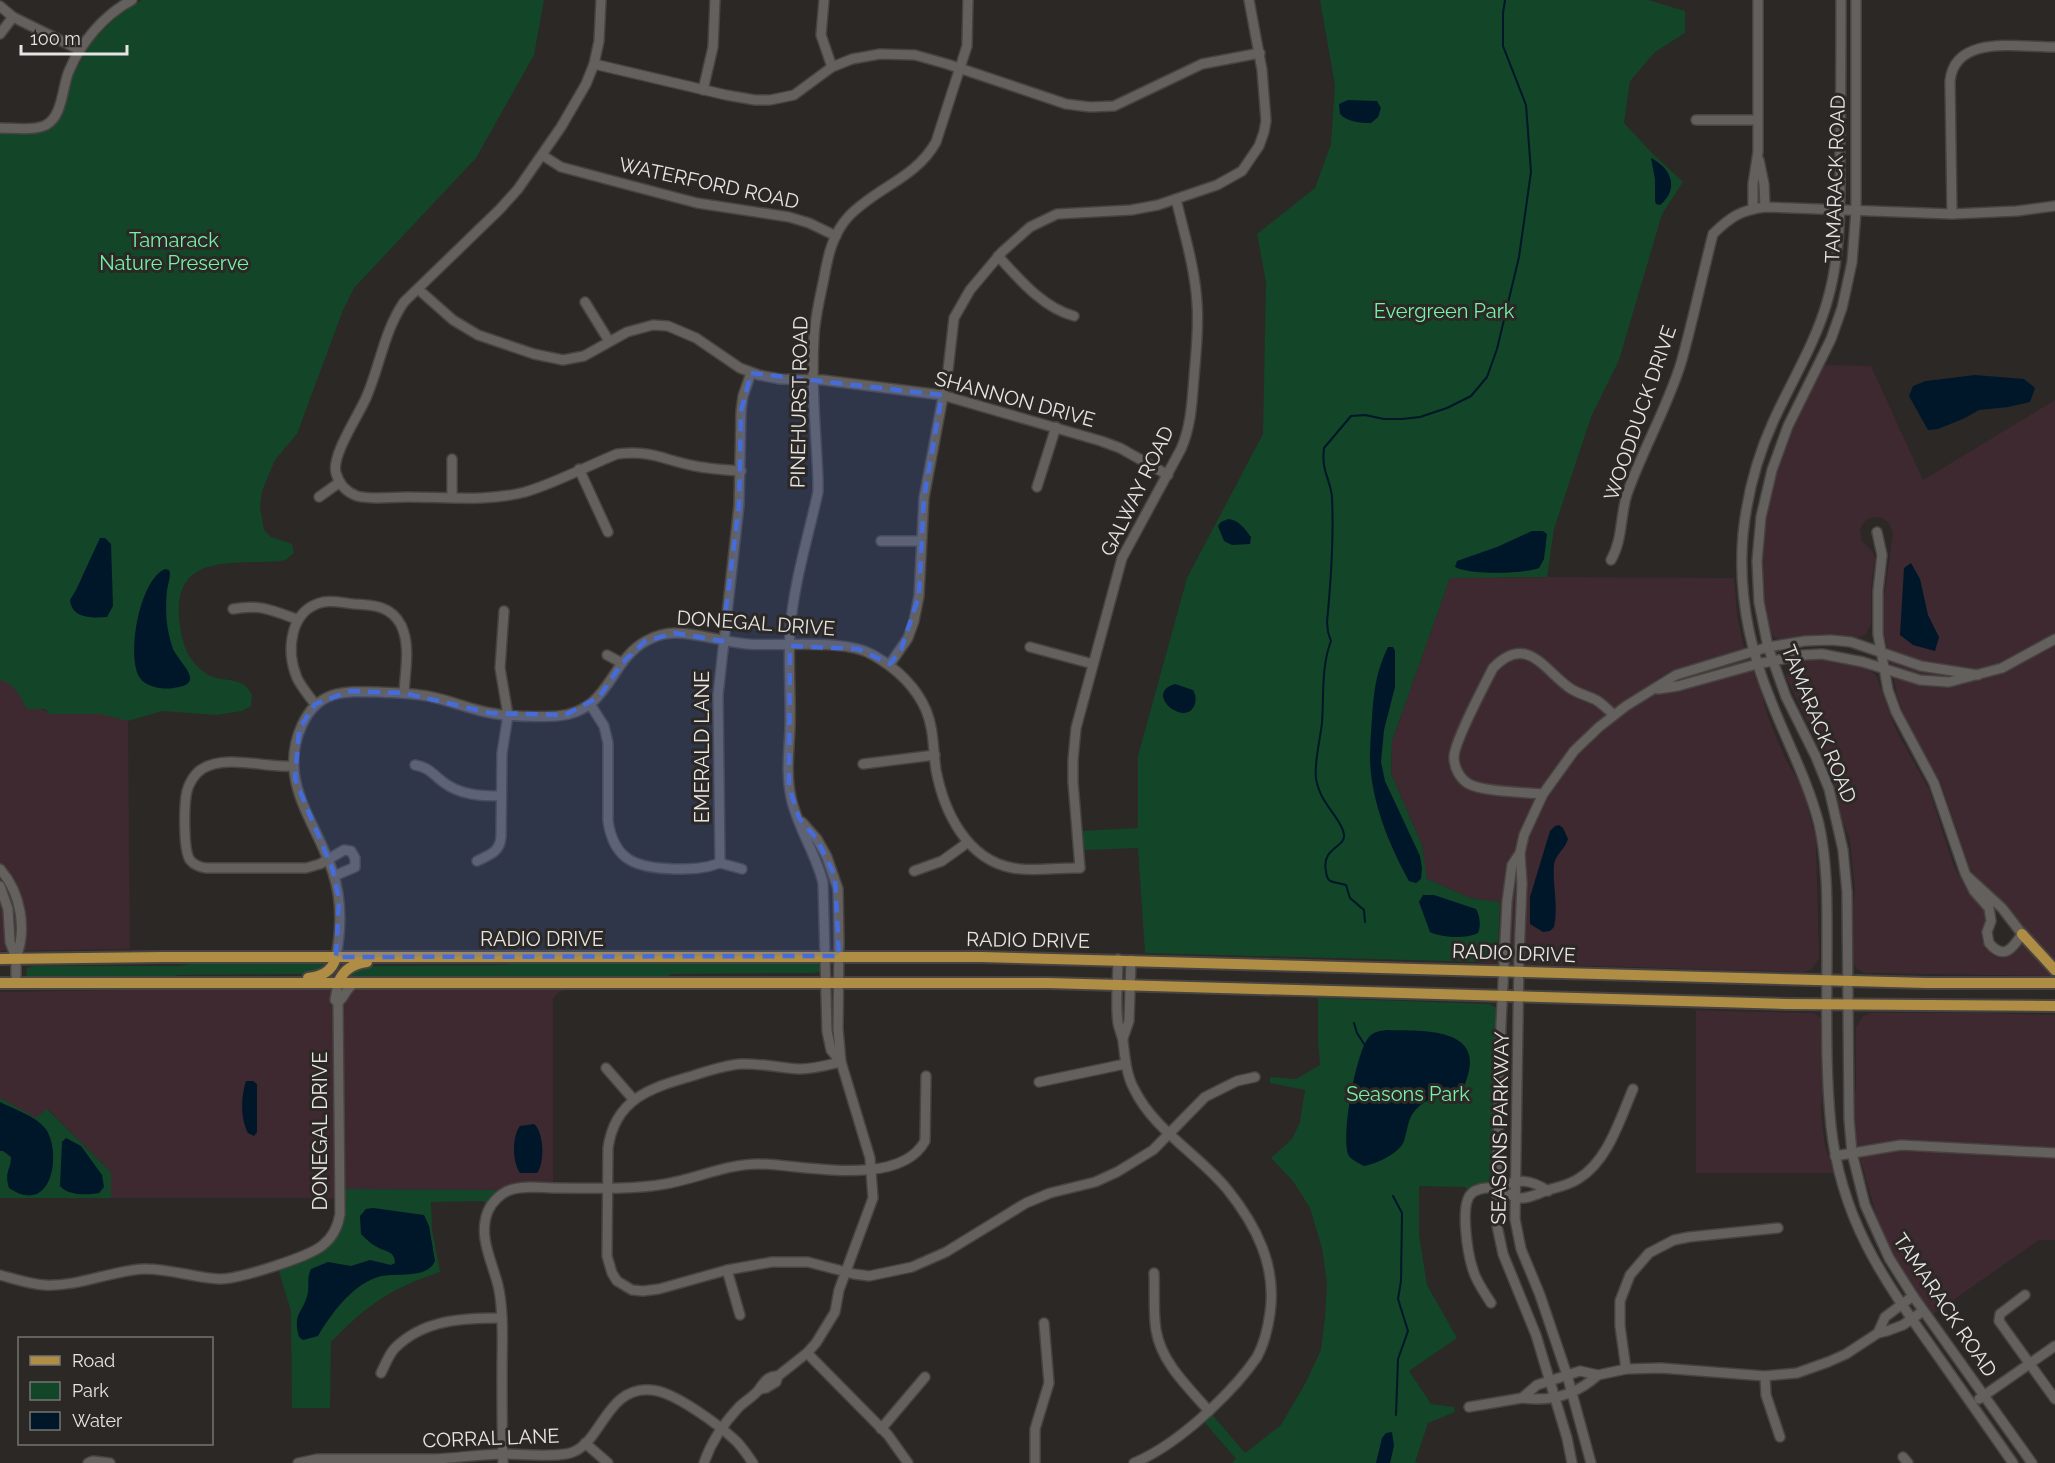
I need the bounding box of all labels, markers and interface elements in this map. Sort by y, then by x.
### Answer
scale bar [21,18,128,56]
text: 100 m [30,28,81,49]
street label: TAMARACK ROAD [1820,95,1850,263]
street label: WATERFORD ROAD [617,152,801,214]
park label: Tamarack Nature Preserve [99,228,249,275]
park label: Evergreen Park [1374,299,1515,323]
street label: PINEHURST ROAD [785,316,813,488]
street label: WOODDUCK DRIVE [1599,322,1681,504]
street label: SHANNON DRIVE [932,366,1098,432]
street label: GALWAY ROAD [1095,422,1179,560]
street label: DONEGAL DRIVE [676,605,836,641]
street label: TAMARACK ROAD [1776,642,1862,806]
street label: EMERALD LANE [690,671,714,823]
street label: RADIO DRIVE [480,927,604,951]
street label: RADIO DRIVE [966,927,1090,953]
street label: RADIO DRIVE [1452,939,1576,967]
street label: SEASONS PARKWAY [1486,1031,1514,1225]
street label: DONEGAL DRIVE [308,1052,332,1210]
park label: Seasons Park [1346,1082,1470,1106]
street label: TAMARACK ROAD [1888,1229,2002,1381]
legend [18,1337,213,1445]
text: Road [72,1350,115,1371]
text: Park [72,1380,109,1401]
text: Water [72,1410,123,1431]
street label: CORRAL LANE [422,1424,560,1452]

